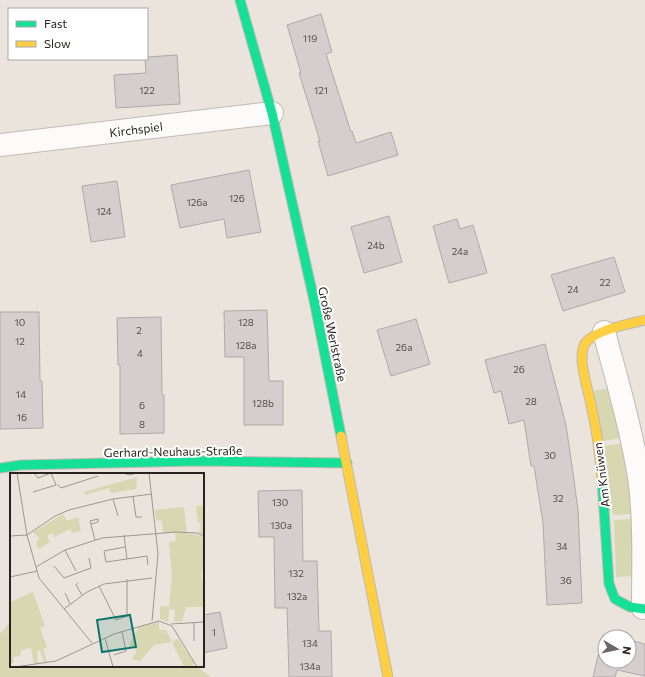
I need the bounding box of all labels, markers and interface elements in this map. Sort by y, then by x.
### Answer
legend [8,8,148,60]
text: Fast [44,16,67,30]
house number: 119 [303,32,317,44]
text: Slow [44,36,71,50]
house number: 122 [139,84,155,96]
house number: 121 [314,84,328,96]
street label: Kirchspiel [109,119,163,139]
house number: 126 [229,192,245,204]
house number: 126a [186,196,208,208]
house number: 124 [96,205,112,217]
house number: 24b [367,239,385,251]
house number: 24a [452,245,468,257]
house number: 22 [599,276,611,288]
house number: 24 [567,283,579,295]
street label: Große Werlstraße [316,285,350,383]
house number: 10 [15,316,25,328]
house number: 128 [238,316,254,328]
house number: 2 [136,324,142,336]
house number: 12 [15,335,25,347]
house number: 128a [235,339,257,351]
house number: 26a [396,341,412,353]
house number: 4 [137,347,143,359]
house number: 26 [513,363,525,375]
house number: 14 [16,388,26,400]
house number: 28 [525,395,537,407]
house number: 128b [252,397,274,409]
house number: 6 [139,399,145,411]
house number: 16 [17,411,27,423]
house number: 8 [139,418,145,430]
street label: Am Knüwen [590,442,612,508]
street label: Gerhard-Neuhaus-Straße [104,443,242,459]
house number: 30 [544,449,556,461]
inset map [10,473,204,667]
house number: 32 [552,492,564,504]
house number: 130 [272,496,288,508]
house number: 130a [270,519,292,531]
house number: 34 [556,540,568,552]
house number: 132 [288,567,304,579]
house number: 36 [560,574,572,586]
house number: 132a [287,590,307,602]
house number: 1 [212,626,216,638]
north arrow [597,629,637,669]
house number: 134 [302,637,318,649]
text: N [620,646,634,656]
house number: 134a [299,660,321,672]

